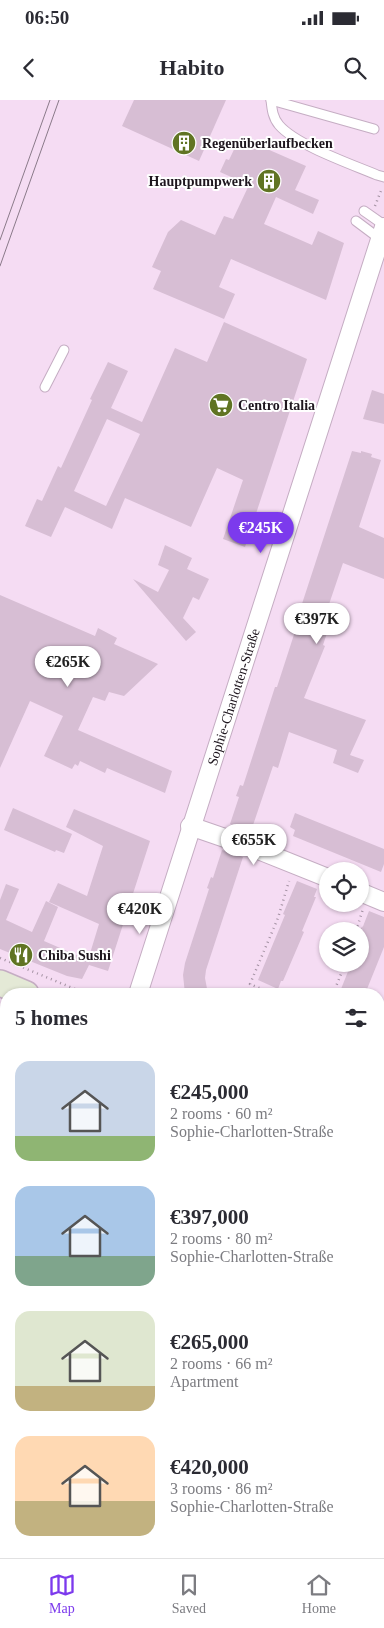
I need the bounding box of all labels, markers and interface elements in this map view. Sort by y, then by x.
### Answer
text: 06:50 [25,7,69,28]
icon: back [15,54,43,82]
icon: search [341,54,369,82]
text: Habito [160,55,224,80]
building icon: Regenüberlaufbecken [171,130,197,156]
place label: Regenüberlaufbecken [202,136,333,151]
building icon: Hauptpumpwerk [256,168,282,194]
place label: Hauptpumpwerk [149,174,252,189]
supermarket icon: Centro Italia [208,392,234,418]
place label: Centro Italia [238,398,315,413]
pin: €245K [226,512,296,554]
text: €245K [239,519,283,536]
pin: €397K [282,602,352,645]
text: €397K [295,610,339,627]
street label: Sophie-Charlotten-Straße [204,626,262,767]
pin: €265K [33,646,103,688]
text: €265K [46,653,90,670]
pin: €655K [219,824,289,866]
text: €655K [232,831,276,848]
map controls [319,862,369,972]
button: locate [319,862,369,912]
pin: €420K [105,892,175,935]
text: €420K [118,900,162,917]
button: layers [319,922,369,972]
restaurant icon: Chiba Sushi [8,942,34,968]
place label: Chiba Sushi [38,948,111,963]
icon: filters [342,1004,370,1032]
text: 5 homes [15,1006,88,1030]
text: €245,000 [170,1080,249,1104]
icon: home [55,1081,115,1141]
text: 2 rooms · 60 m² [170,1105,273,1122]
text: Sophie-Charlotten-Straße [170,1123,334,1140]
text: €397,000 [170,1205,249,1229]
icon: home [55,1206,115,1266]
text: 2 rooms · 80 m² [170,1230,273,1247]
text: Sophie-Charlotten-Straße [170,1248,334,1265]
text: €265,000 [170,1330,249,1354]
icon: home [55,1331,115,1391]
text: 2 rooms · 66 m² [170,1355,273,1372]
text: Apartment [170,1373,238,1390]
text: €420,000 [170,1455,249,1479]
icon: home [55,1456,115,1516]
text: 3 rooms · 86 m² [170,1480,273,1497]
text: Sophie-Charlotten-Straße [170,1498,334,1515]
tab: Map [48,1571,76,1617]
tab: Saved [172,1571,206,1617]
tab: Home [302,1571,336,1617]

